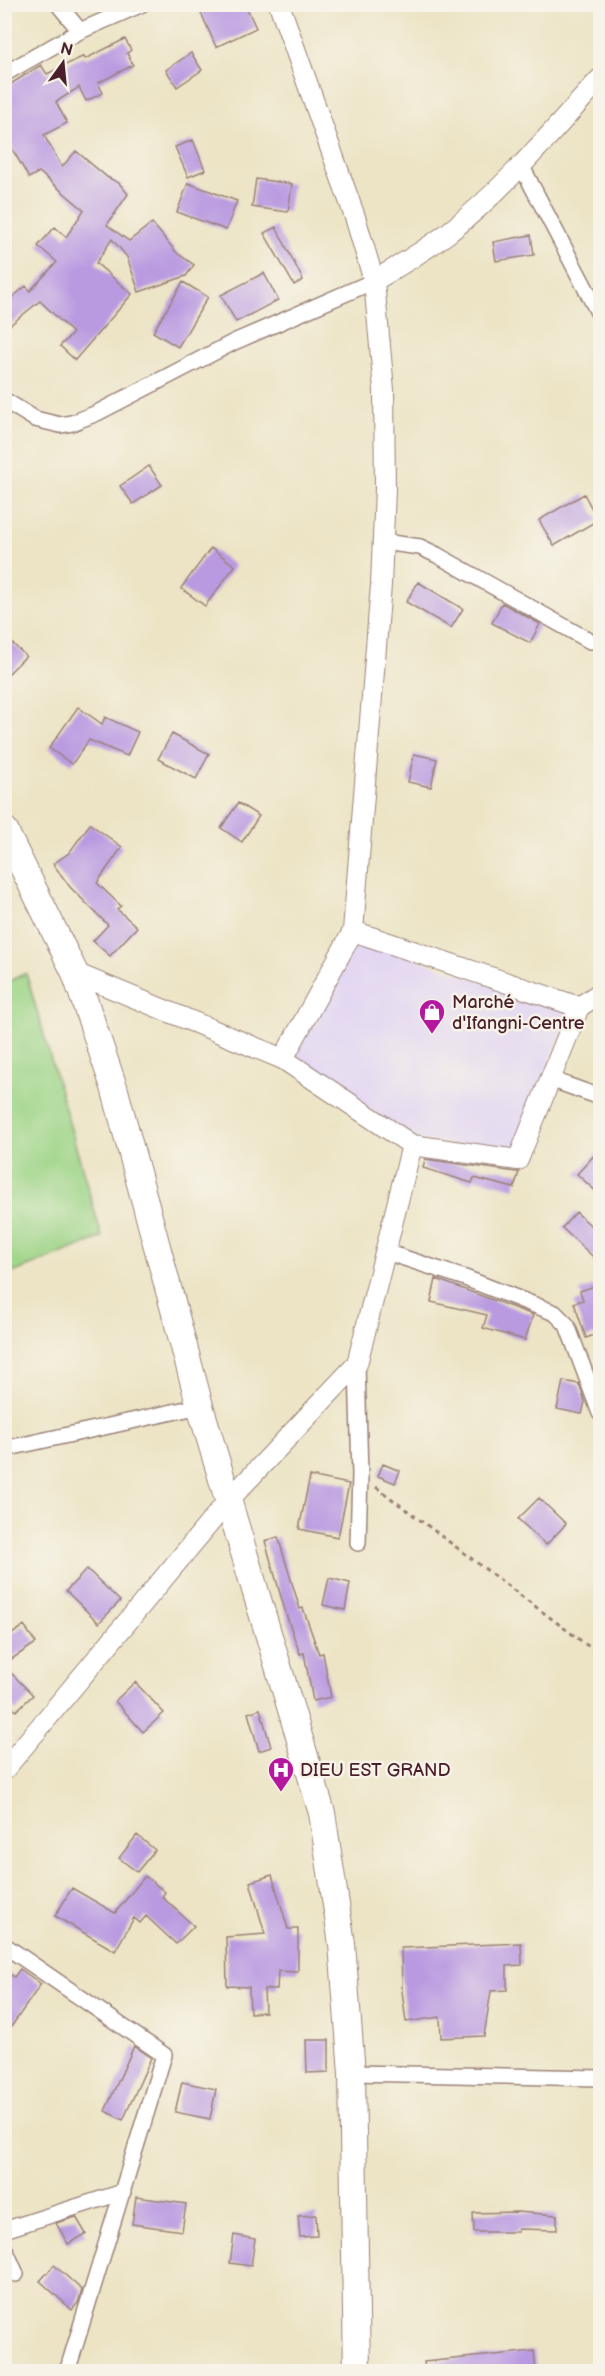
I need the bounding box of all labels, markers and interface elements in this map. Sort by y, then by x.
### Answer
north arrow [33,33,93,93]
text: N [58,39,75,61]
place label: Marché d'Ifangni-Centre [452,992,585,1034]
shop icon: Marché d'Ifangni-Centre [417,997,447,1035]
hospital icon: DIEU EST GRAND [266,1755,296,1793]
place label: DIEU EST GRAND [300,1760,451,1781]

